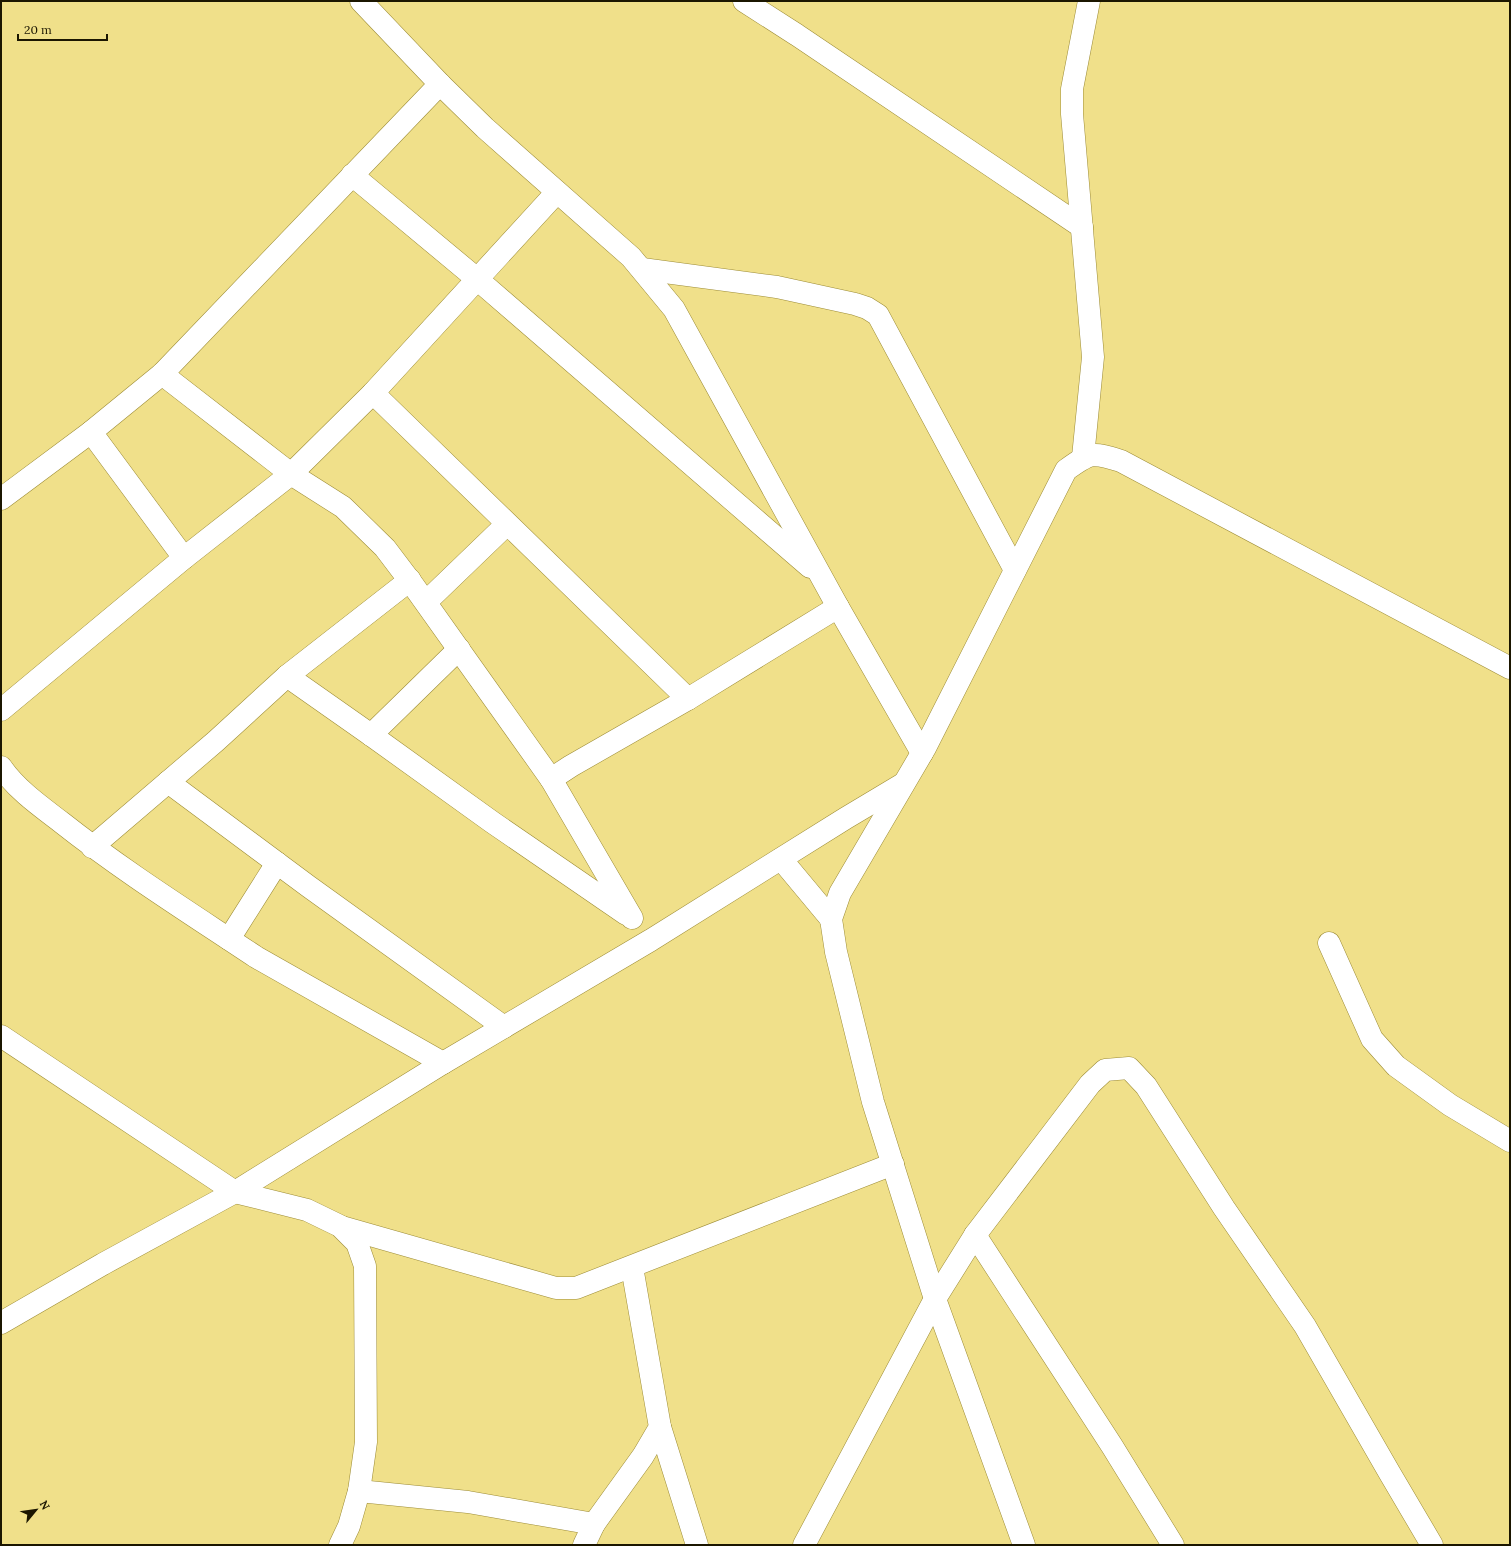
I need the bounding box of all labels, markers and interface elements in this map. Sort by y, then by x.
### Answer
scale bar [18,16,107,42]
text: 20 m [24,22,52,37]
north arrow [16,1490,56,1530]
text: N [37,1498,53,1513]

